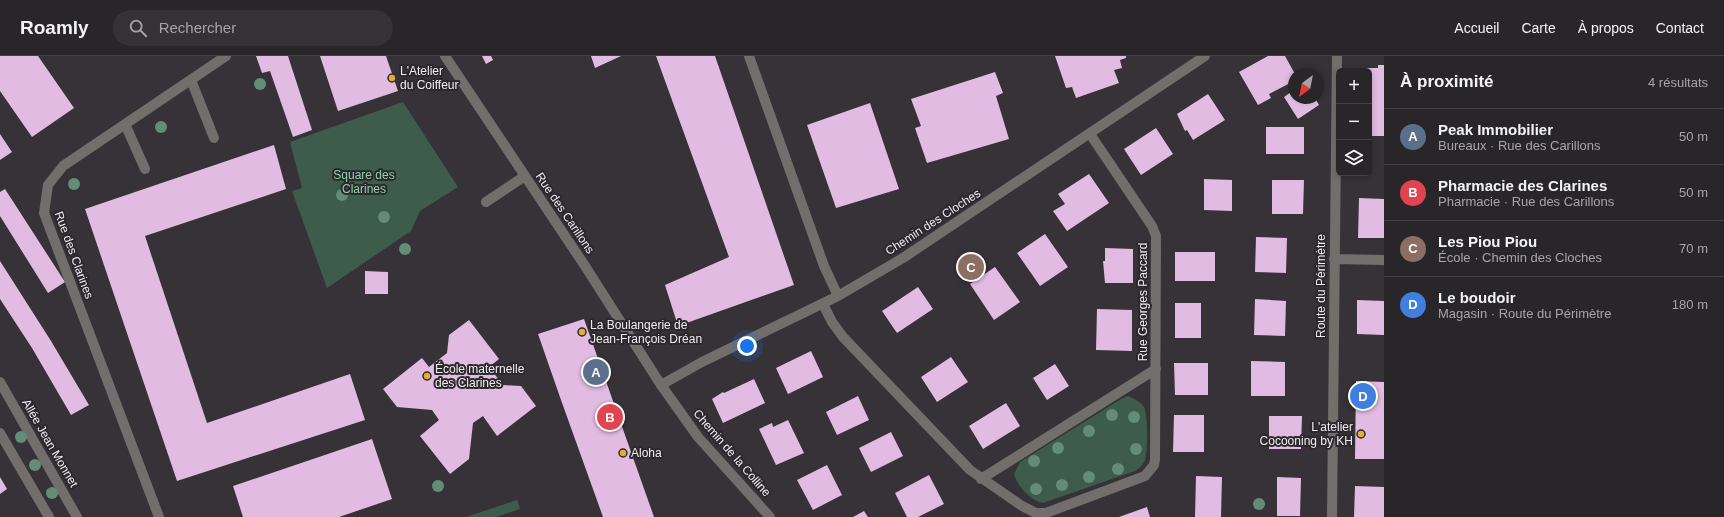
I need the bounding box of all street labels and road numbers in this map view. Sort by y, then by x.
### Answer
street label: Rue des Carillons [533,170,597,256]
street label: Chemin des Cloches [883,186,983,258]
street label: Rue des Clarines [52,209,96,301]
street label: Route du Périmètre [1314,234,1328,338]
street label: Rue Georges Paccard [1136,243,1150,361]
street label: Allée Jean Monnet [19,396,81,490]
street label: Chemin de la Colline [690,407,774,500]

